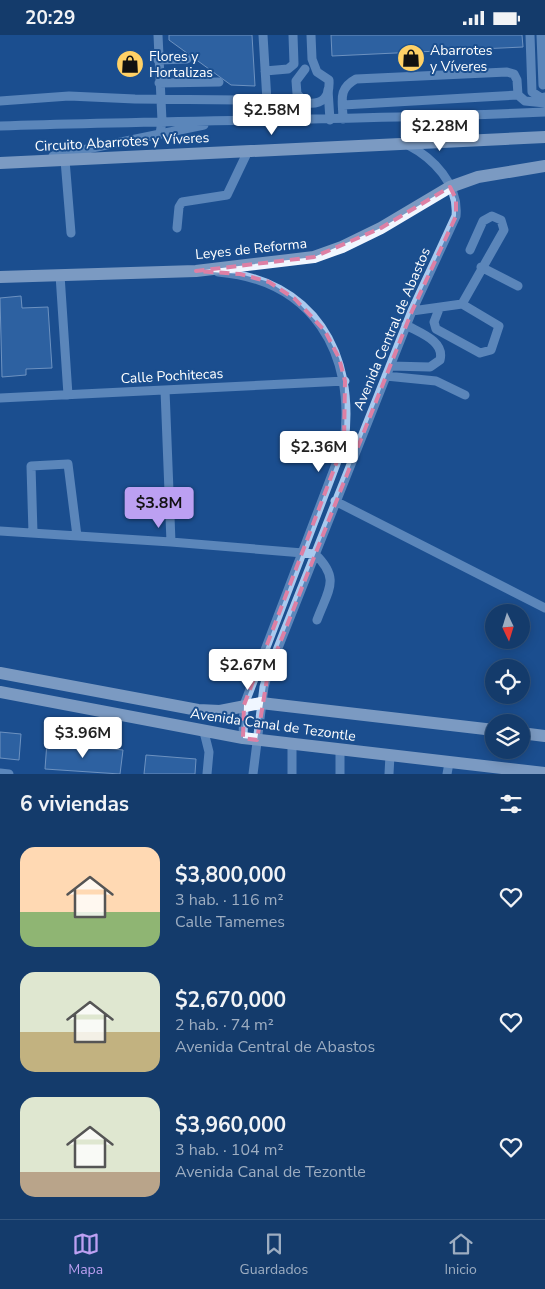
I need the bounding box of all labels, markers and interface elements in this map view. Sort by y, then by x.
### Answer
text: 20:29 [25,5,75,31]
place label: Abarrotes y Víveres [430,41,493,76]
shop icon: Abarrotes y Víveres [396,43,426,73]
place label: Flores y Hortalizas [149,47,213,82]
shop icon: Flores y Hortalizas [115,49,145,79]
pin: $2.58M [231,93,313,136]
text: $2.58M [244,99,300,121]
pin: $2.28M [399,109,481,152]
text: $2.28M [412,115,468,137]
street label: Circuito Abarrotes y Víveres [34,128,210,156]
street label: Leyes de Reforma [194,234,308,264]
street label: Avenida Central de Abastos [349,244,435,413]
street label: Calle Pochitecas [120,364,224,388]
pin: $2.36M [278,431,360,473]
text: $2.36M [291,436,347,458]
pin: $3.8M [124,487,194,529]
text: $3.8M [136,492,182,514]
north arrow [485,604,530,649]
map controls [485,604,530,759]
pin: $2.67M [207,649,289,691]
text: $2.67M [220,654,276,676]
button: locate [485,659,530,704]
street label: Avenida Canal de Tezontle [189,704,357,746]
button: layers [485,714,530,759]
pin: $3.96M [42,717,124,759]
text: $3.96M [55,722,111,744]
text: 6 viviendas [20,790,129,818]
icon: filters [497,790,525,818]
text: $3,800,000 [175,861,286,889]
icon: home [60,867,120,927]
icon: heart [497,883,525,911]
text: 3 hab. · 116 m² [175,889,283,911]
text: Calle Tamemes [175,911,285,933]
text: $2,670,000 [175,986,286,1014]
icon: home [60,992,120,1052]
icon: heart [497,1008,525,1036]
text: 2 hab. · 74 m² [175,1014,274,1036]
text: Avenida Central de Abastos [175,1036,375,1058]
text: $3,960,000 [175,1111,286,1139]
icon: home [60,1117,120,1177]
icon: heart [497,1133,525,1161]
text: 3 hab. · 104 m² [175,1139,283,1161]
text: Avenida Canal de Tezontle [175,1161,366,1183]
tab: Mapa [68,1230,103,1279]
tab: Guardados [240,1230,308,1279]
tab: Inicio [445,1230,477,1279]

